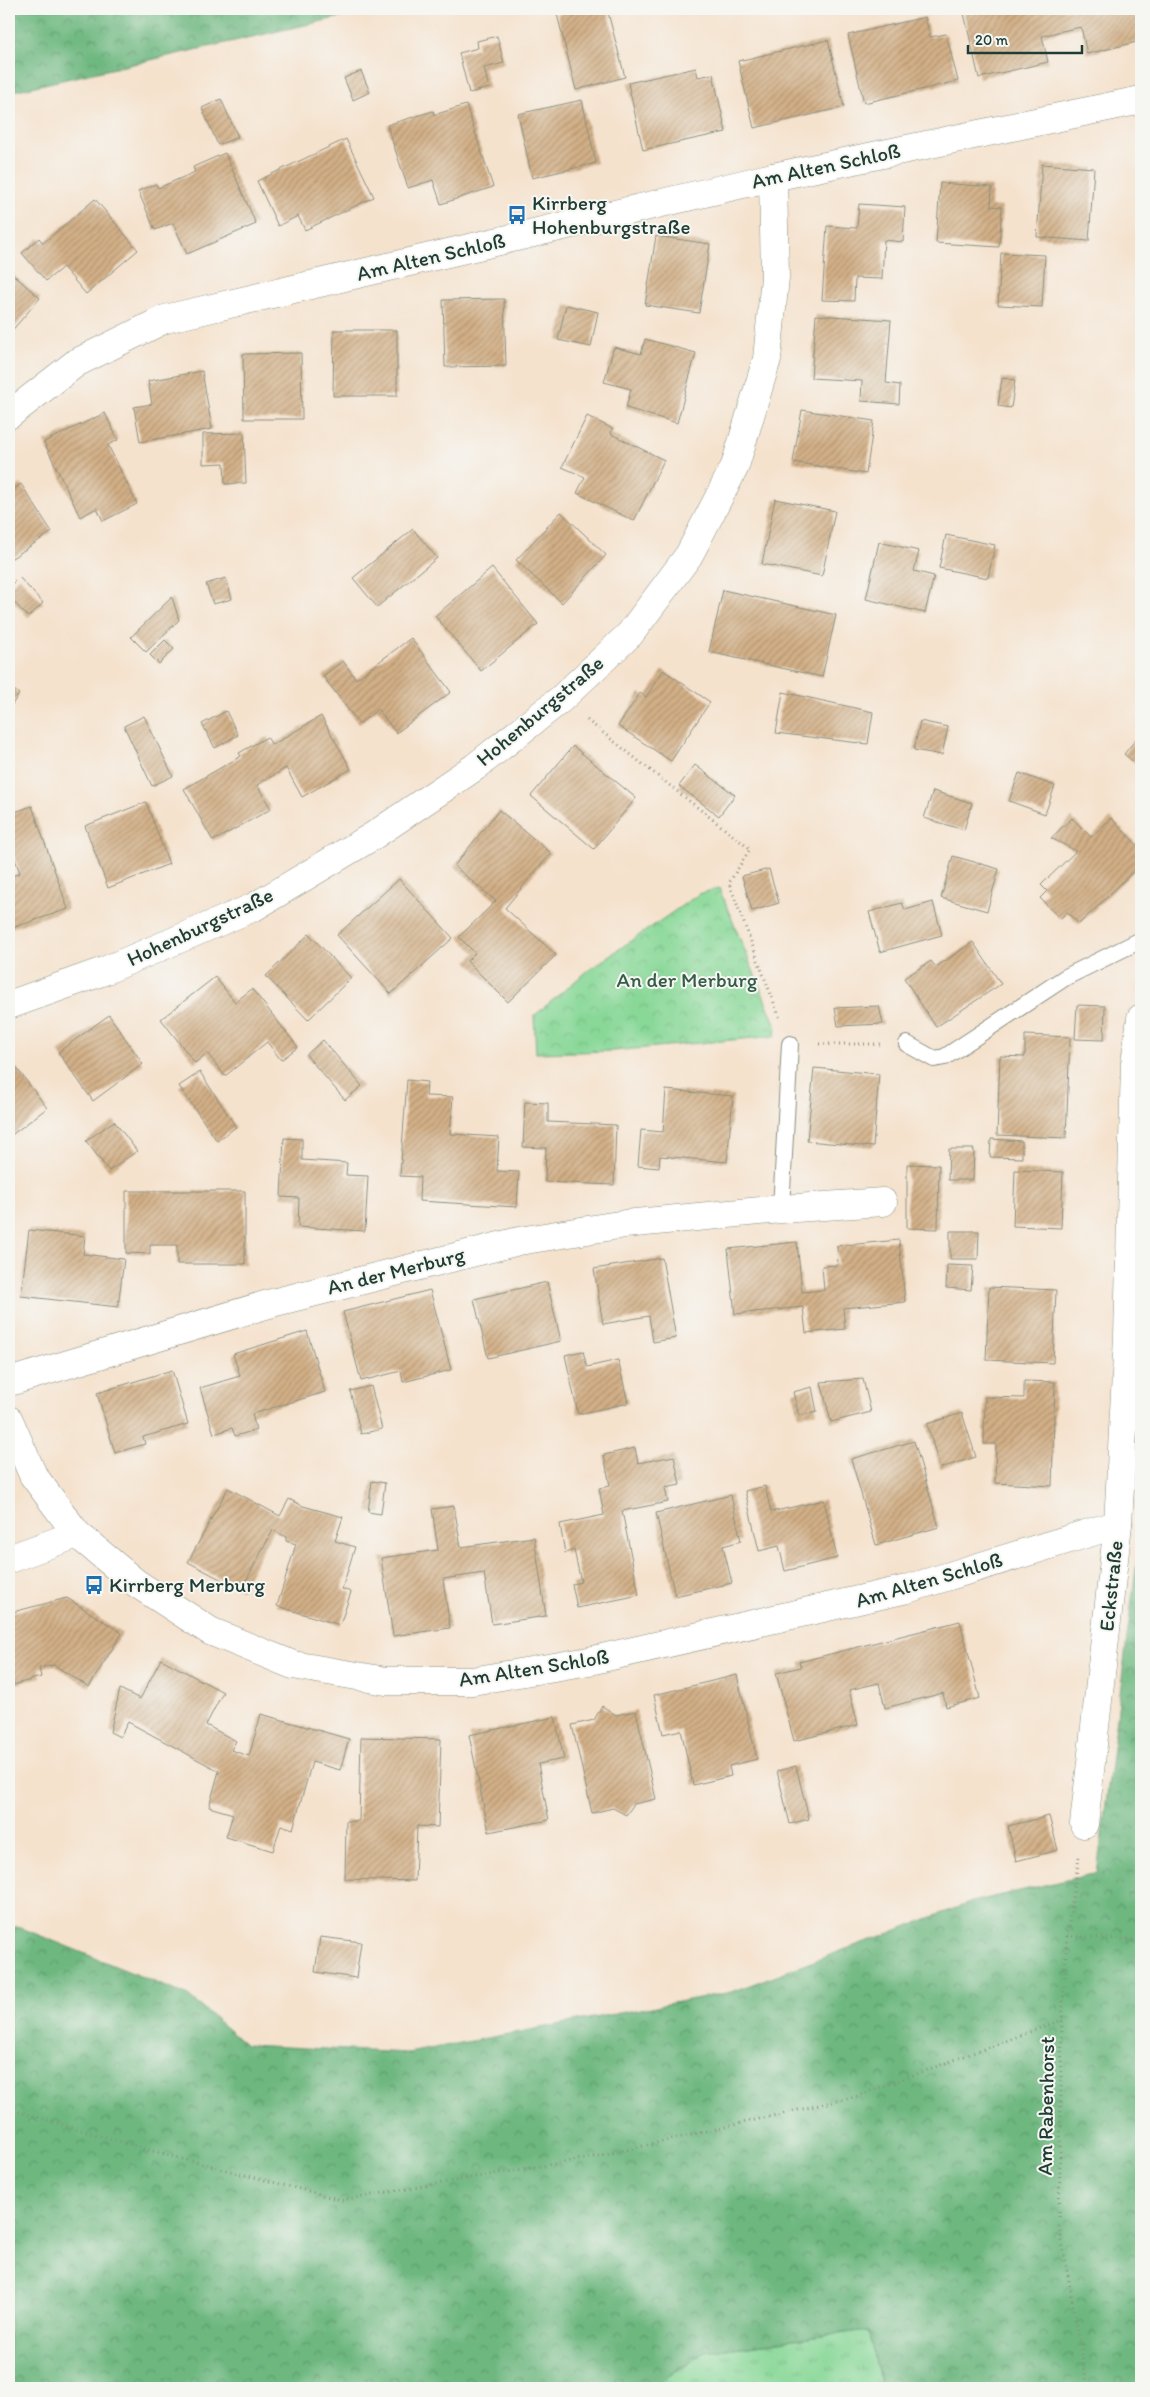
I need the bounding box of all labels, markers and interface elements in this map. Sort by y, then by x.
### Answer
scale bar [968,22,1081,54]
text: 20 m [975,31,1009,49]
street label: Am Alten Schloß [749,137,903,194]
place label: Kirrberg Hohenburgstraße [532,190,690,239]
bus stop icon: Kirrberg Hohenburgstraße [506,204,528,226]
street label: Am Alten Schloß [354,227,508,286]
street label: Hohenburgstraße [471,650,608,771]
street label: Hohenburgstraße [123,882,277,971]
park label: An der Merburg [617,967,758,992]
street label: An der Merburg [325,1241,467,1300]
street label: Eckstraße [1093,1539,1128,1633]
street label: Am Alten Schloß [852,1547,1005,1612]
place label: Kirrberg Merburg [109,1572,265,1597]
bus stop icon: Kirrberg Merburg [83,1574,105,1596]
street label: Am Alten Schloß [457,1643,611,1692]
street label: Am Rabenhorst [1032,2036,1059,2176]

